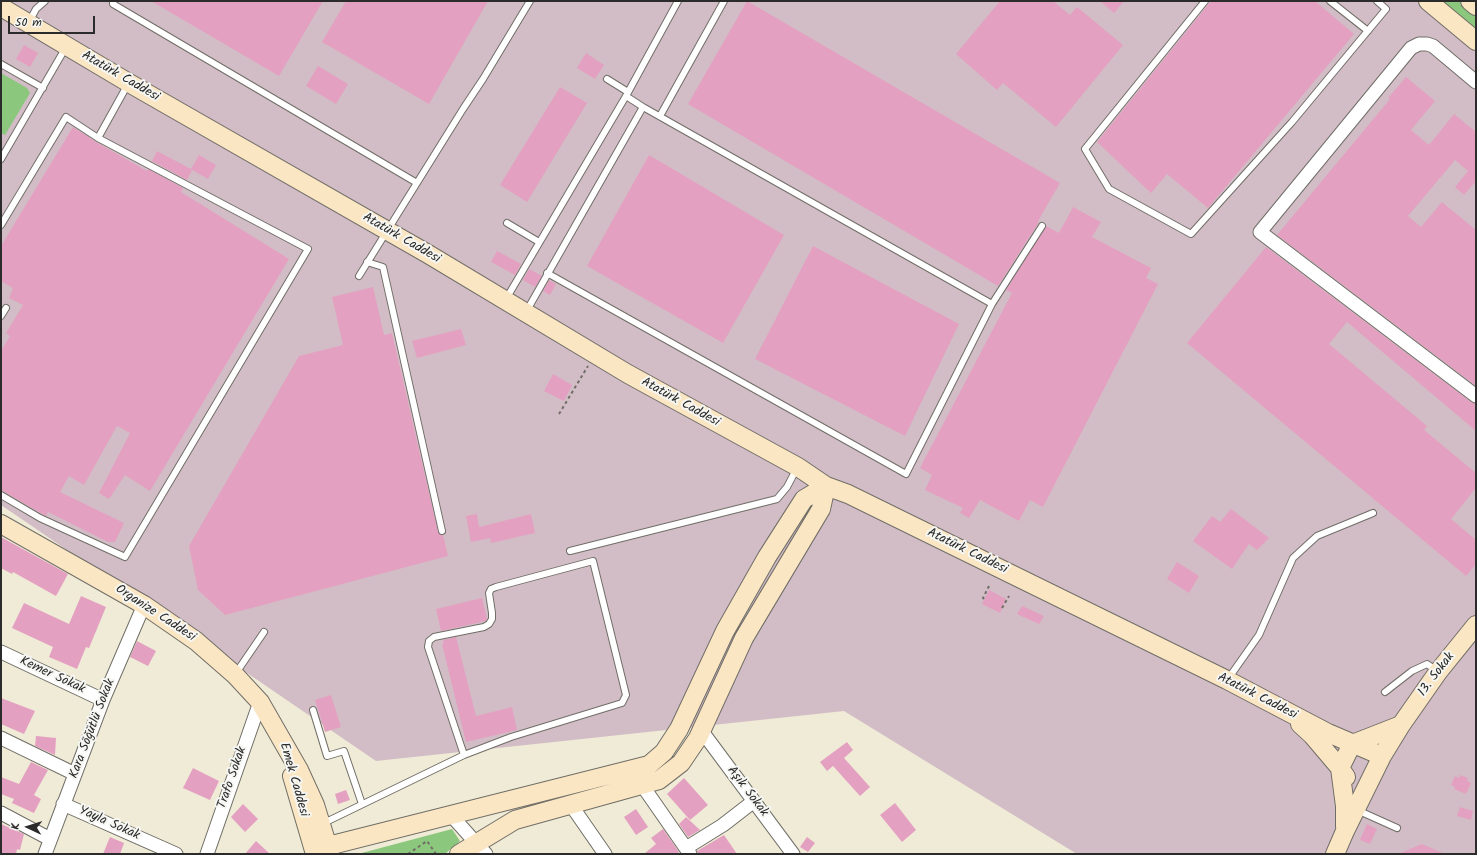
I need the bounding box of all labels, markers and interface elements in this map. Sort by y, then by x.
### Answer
scale bar [10,8,97,34]
text: 50 m [15,13,42,32]
street label: Atatürk Caddesi [78,48,162,106]
street label: Atatürk Caddesi [359,210,443,268]
street label: Atatürk Caddesi [638,375,722,431]
street label: Atatürk Caddesi [924,526,1010,578]
street label: Organize Caddesi [112,582,198,646]
street label: 13. Sokak [1415,650,1459,700]
street label: Kemer Sokak [17,654,87,698]
street label: Atatürk Caddesi [1215,670,1299,724]
street label: Kara Söğütlü Sokak [67,677,119,781]
street label: Emek Caddesi [275,741,311,819]
street label: Trafo Sokak [215,745,251,811]
street label: Aşık Sokak [723,764,771,820]
street label: Yayla Sokak [76,804,142,844]
north arrow [8,807,48,847]
text: K [7,822,25,830]

